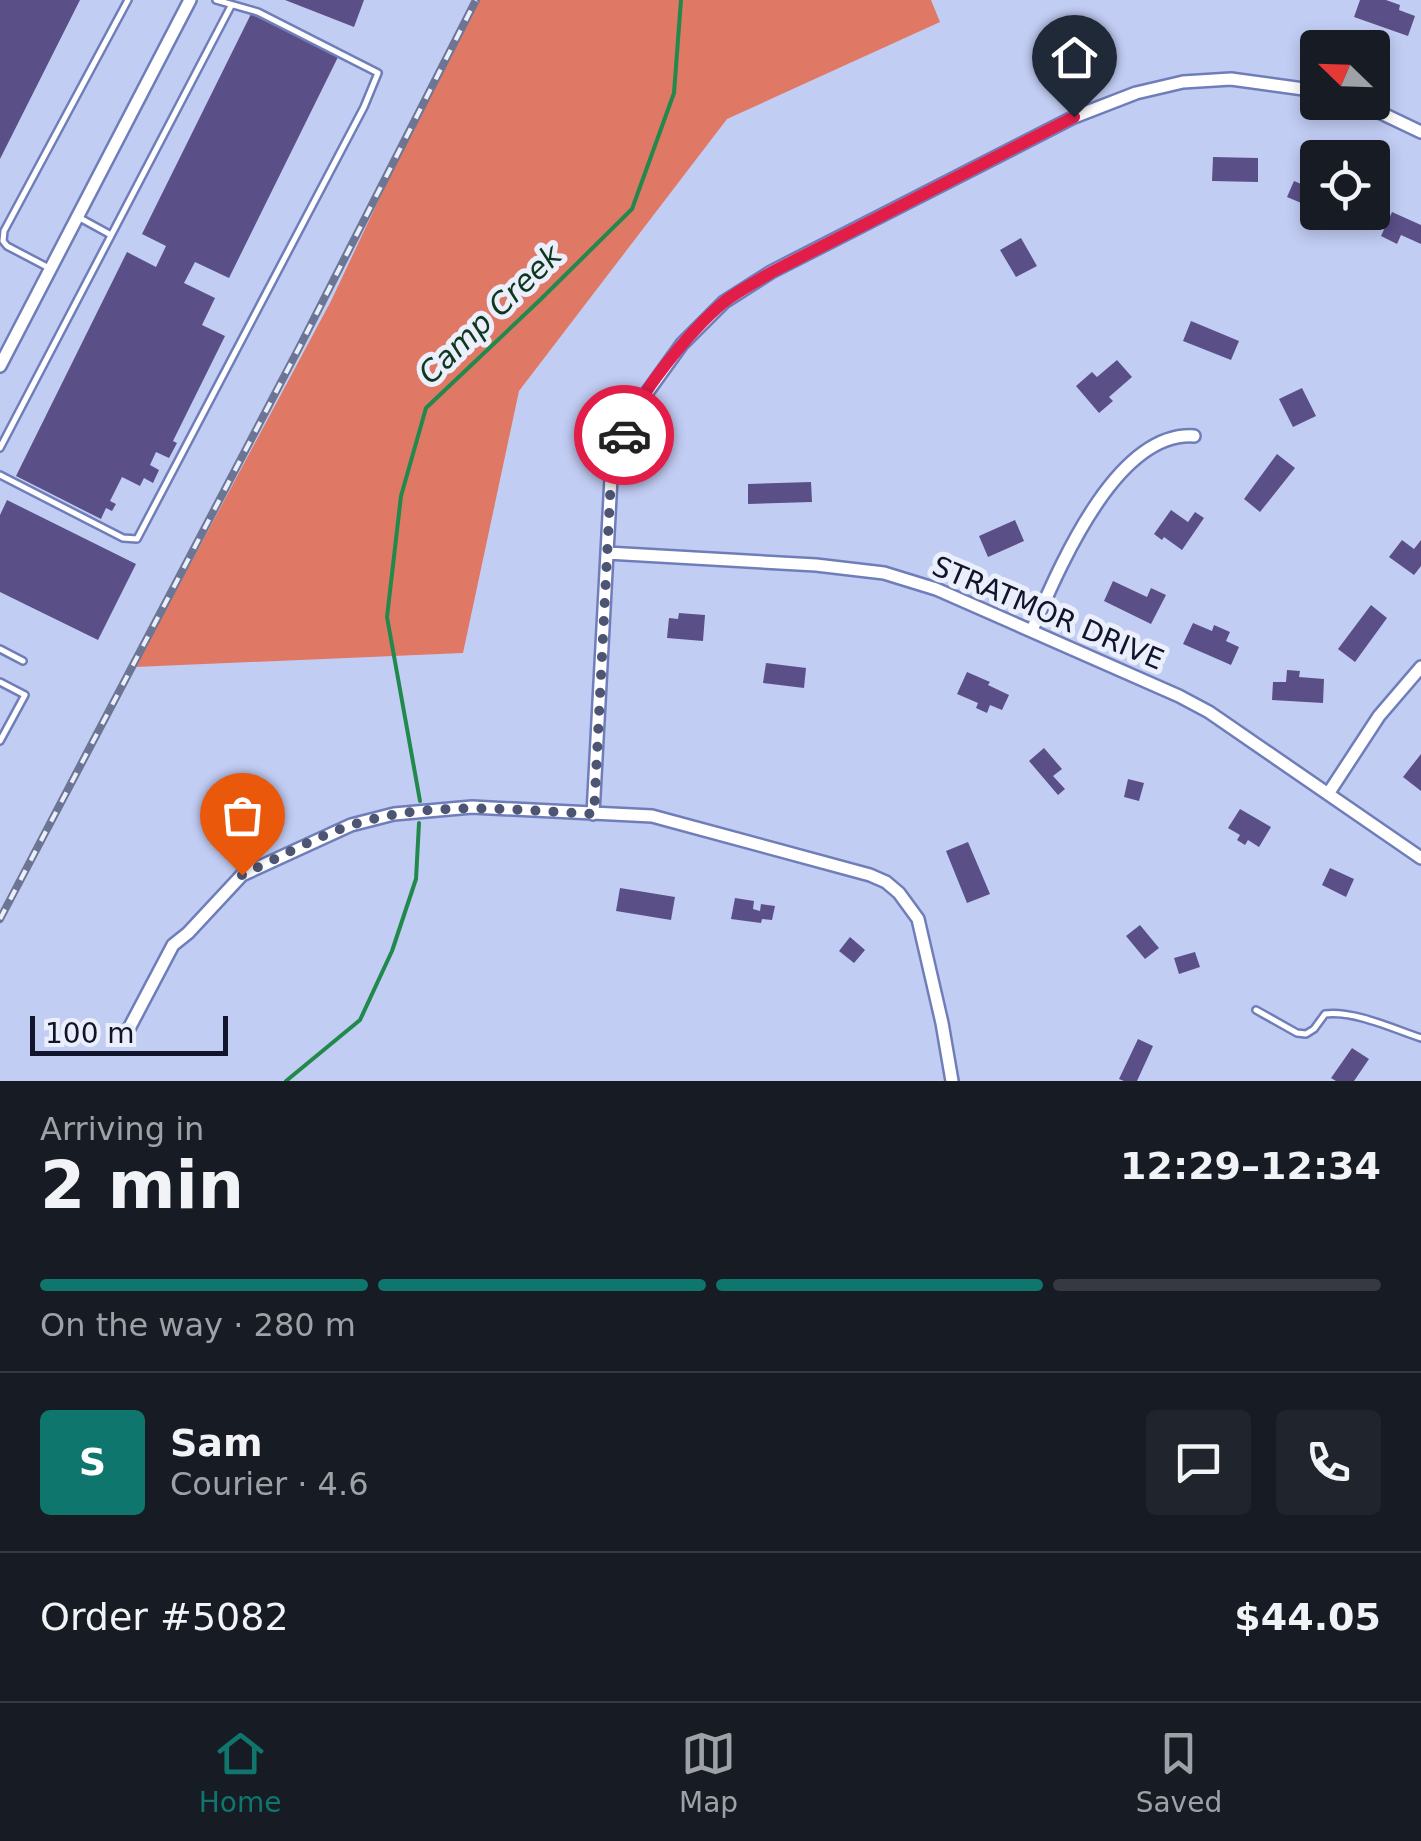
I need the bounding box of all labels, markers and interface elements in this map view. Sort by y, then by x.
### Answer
pin [1032,15,1117,118]
icon: home [1047,30,1102,85]
north arrow [1300,30,1390,120]
map controls [1300,30,1390,230]
button: locate [1300,140,1390,230]
water label: Camp Creek [411,236,570,391]
courier [574,385,674,485]
icon: car [597,408,652,463]
street label: STRATMOR DRIVE [927,549,1169,677]
pin [200,773,285,876]
icon: bag [215,788,270,843]
scale bar [30,1011,228,1056]
text: 100 m [45,1017,135,1050]
text: Arriving in [40,1110,204,1148]
text: 12:29–12:34 [1120,1144,1381,1188]
text: 2 min [40,1148,244,1223]
text: On the way · 280 m [40,1306,356,1344]
button: chat [1146,1410,1251,1515]
button: phone [1276,1410,1381,1515]
text: Sam [170,1421,263,1465]
text: S [79,1440,106,1484]
text: Courier · 4.6 [170,1465,369,1503]
text: Order #5082 [40,1595,289,1639]
text: $44.05 [1234,1595,1381,1639]
tab: Home [199,1726,281,1819]
tab: Map [679,1726,738,1819]
tab: Saved [1136,1726,1222,1819]

